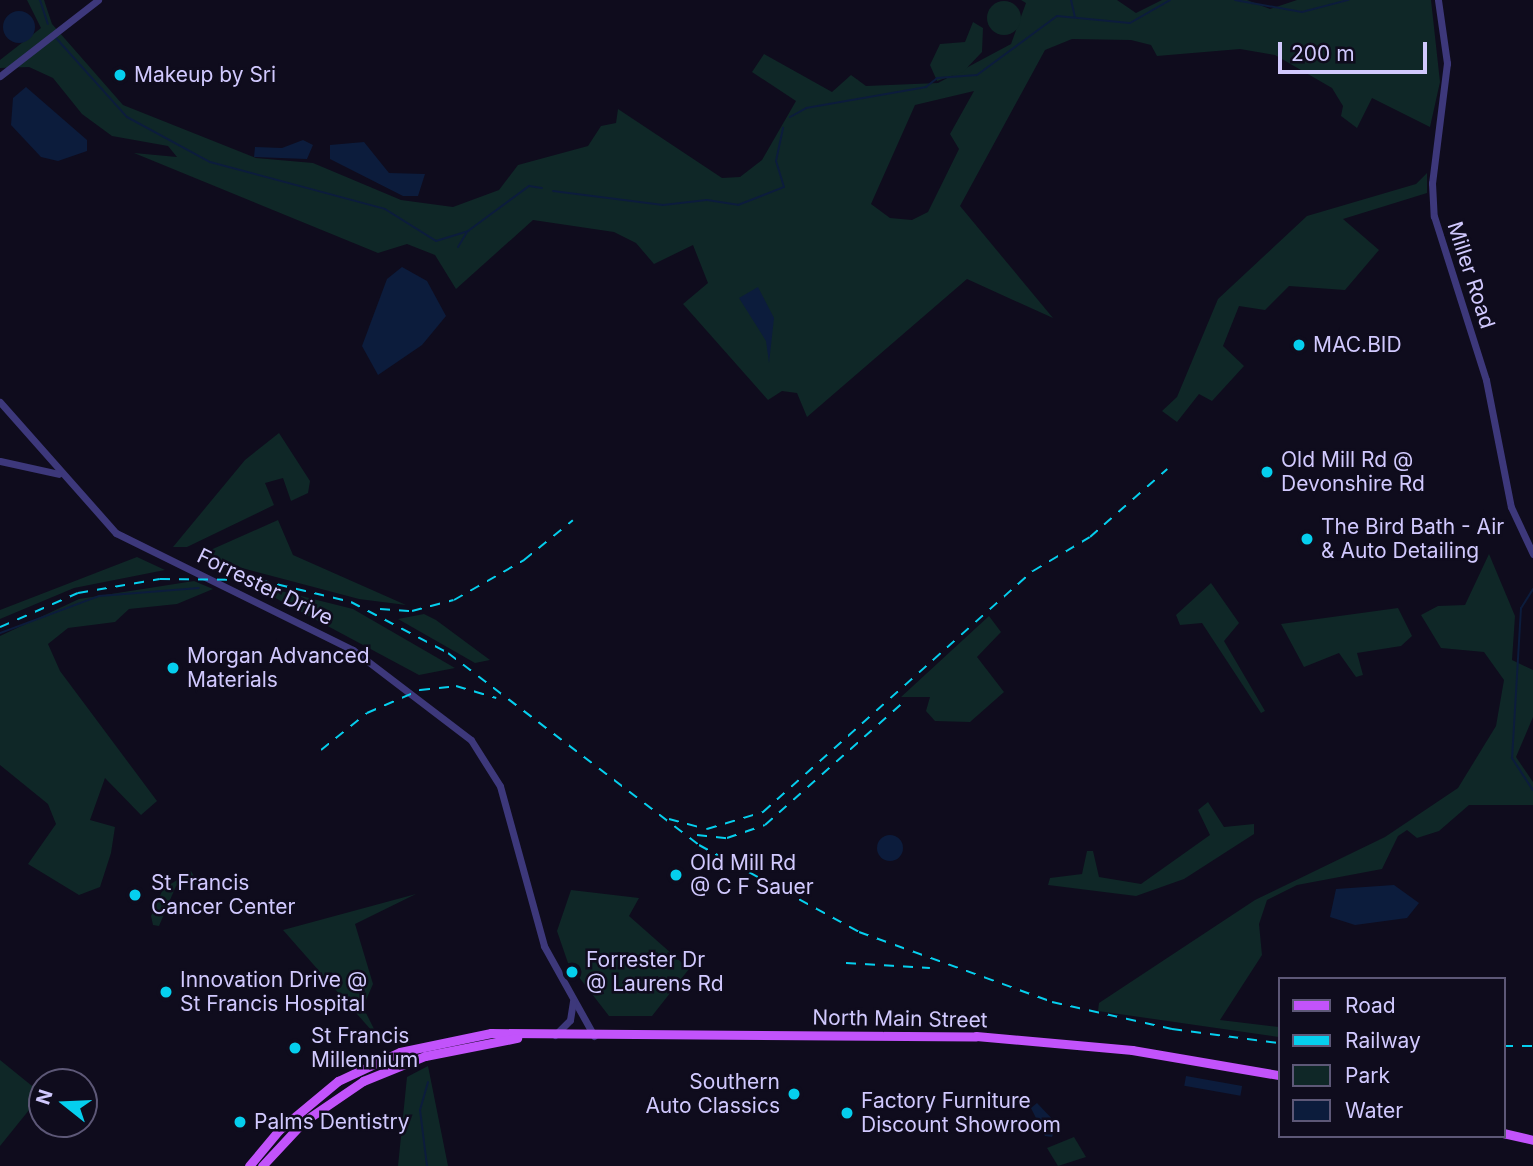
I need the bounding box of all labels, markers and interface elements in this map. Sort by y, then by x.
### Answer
scale bar [1281,28,1430,72]
text: 200 m [1291,41,1355,66]
place label: Makeup by Sri [134,62,276,88]
marker: Makeup by Sri [112,67,128,83]
street label: Miller Road [1442,218,1500,332]
place label: MAC.BID [1313,332,1402,358]
marker: MAC.BID [1291,337,1307,353]
place label: Old Mill Rd @ Devonshire Rd [1281,447,1425,497]
marker: Old Mill Rd @ Devonshire Rd [1259,464,1275,480]
place label: The Bird Bath - Air & Auto Detailing [1321,514,1504,564]
marker: The Bird Bath - Air & Auto Detailing [1299,531,1315,547]
street label: Forrester Drive [193,543,337,631]
place label: Morgan Advanced Materials [187,643,370,693]
marker: Morgan Advanced Materials [165,660,181,676]
place label: Old Mill Rd @ C F Sauer [690,850,814,900]
marker: Old Mill Rd @ C F Sauer [668,867,684,883]
place label: St Francis Cancer Center [151,870,295,920]
marker: St Francis Cancer Center [125,885,145,905]
place label: Forrester Dr @ Laurens Rd [586,947,724,997]
marker: Forrester Dr @ Laurens Rd [564,964,580,980]
place label: Innovation Drive @ St Francis Hospital [180,967,367,1017]
legend [1278,977,1505,1138]
marker: Innovation Drive @ St Francis Hospital [158,984,174,1000]
text: Road [1345,993,1396,1018]
street label: North Main Street [812,1005,988,1033]
place label: St Francis Millennium [311,1023,418,1073]
text: Railway [1345,1028,1421,1053]
marker: St Francis Millennium [285,1038,305,1058]
text: Park [1345,1063,1390,1088]
north arrow [28,1068,98,1138]
place label: Southern Auto Classics [645,1069,780,1119]
marker: Southern Auto Classics [786,1086,802,1102]
text: N [31,1087,58,1107]
place label: Factory Furniture Discount Showroom [861,1088,1061,1138]
text: Water [1345,1098,1403,1123]
marker: Factory Furniture Discount Showroom [839,1105,855,1121]
place label: Palms Dentistry [254,1109,409,1135]
marker: Palms Dentistry [232,1114,248,1130]

